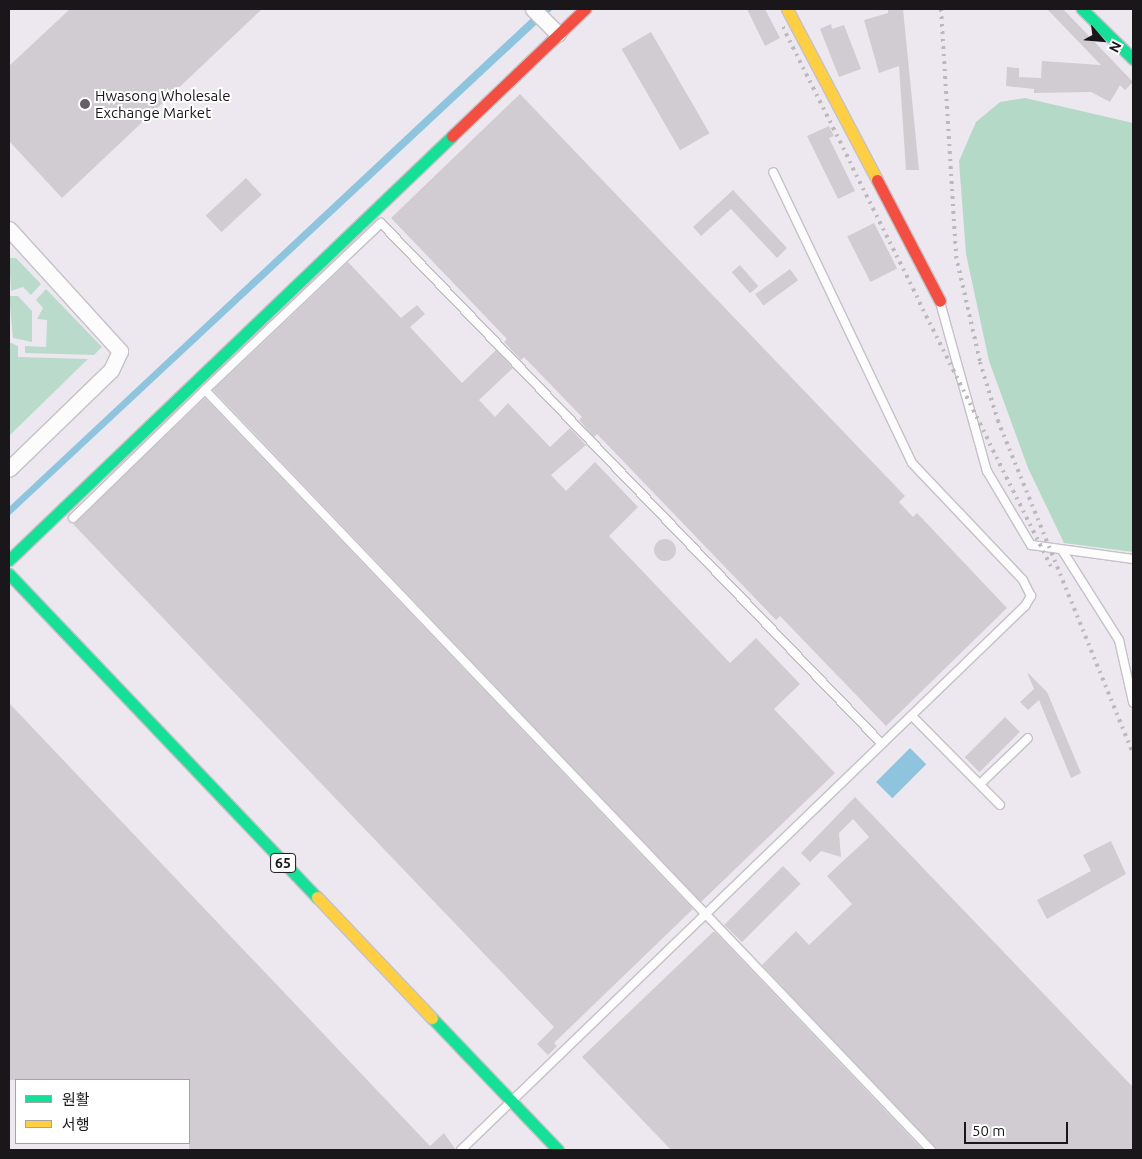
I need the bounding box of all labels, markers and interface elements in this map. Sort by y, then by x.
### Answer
north arrow [1077,15,1127,65]
text: N [1106,39,1125,55]
place label: Hwasong Wholesale Exchange Market [95,86,231,121]
marker: Hwasong Wholesale Exchange Market [79,98,91,110]
road number: 65 [269,851,297,874]
legend [15,1079,190,1144]
text: 원활 [62,1091,90,1108]
scale bar [967,1112,1071,1144]
text: 서행 [62,1116,90,1133]
text: 50 m [972,1122,1005,1139]

